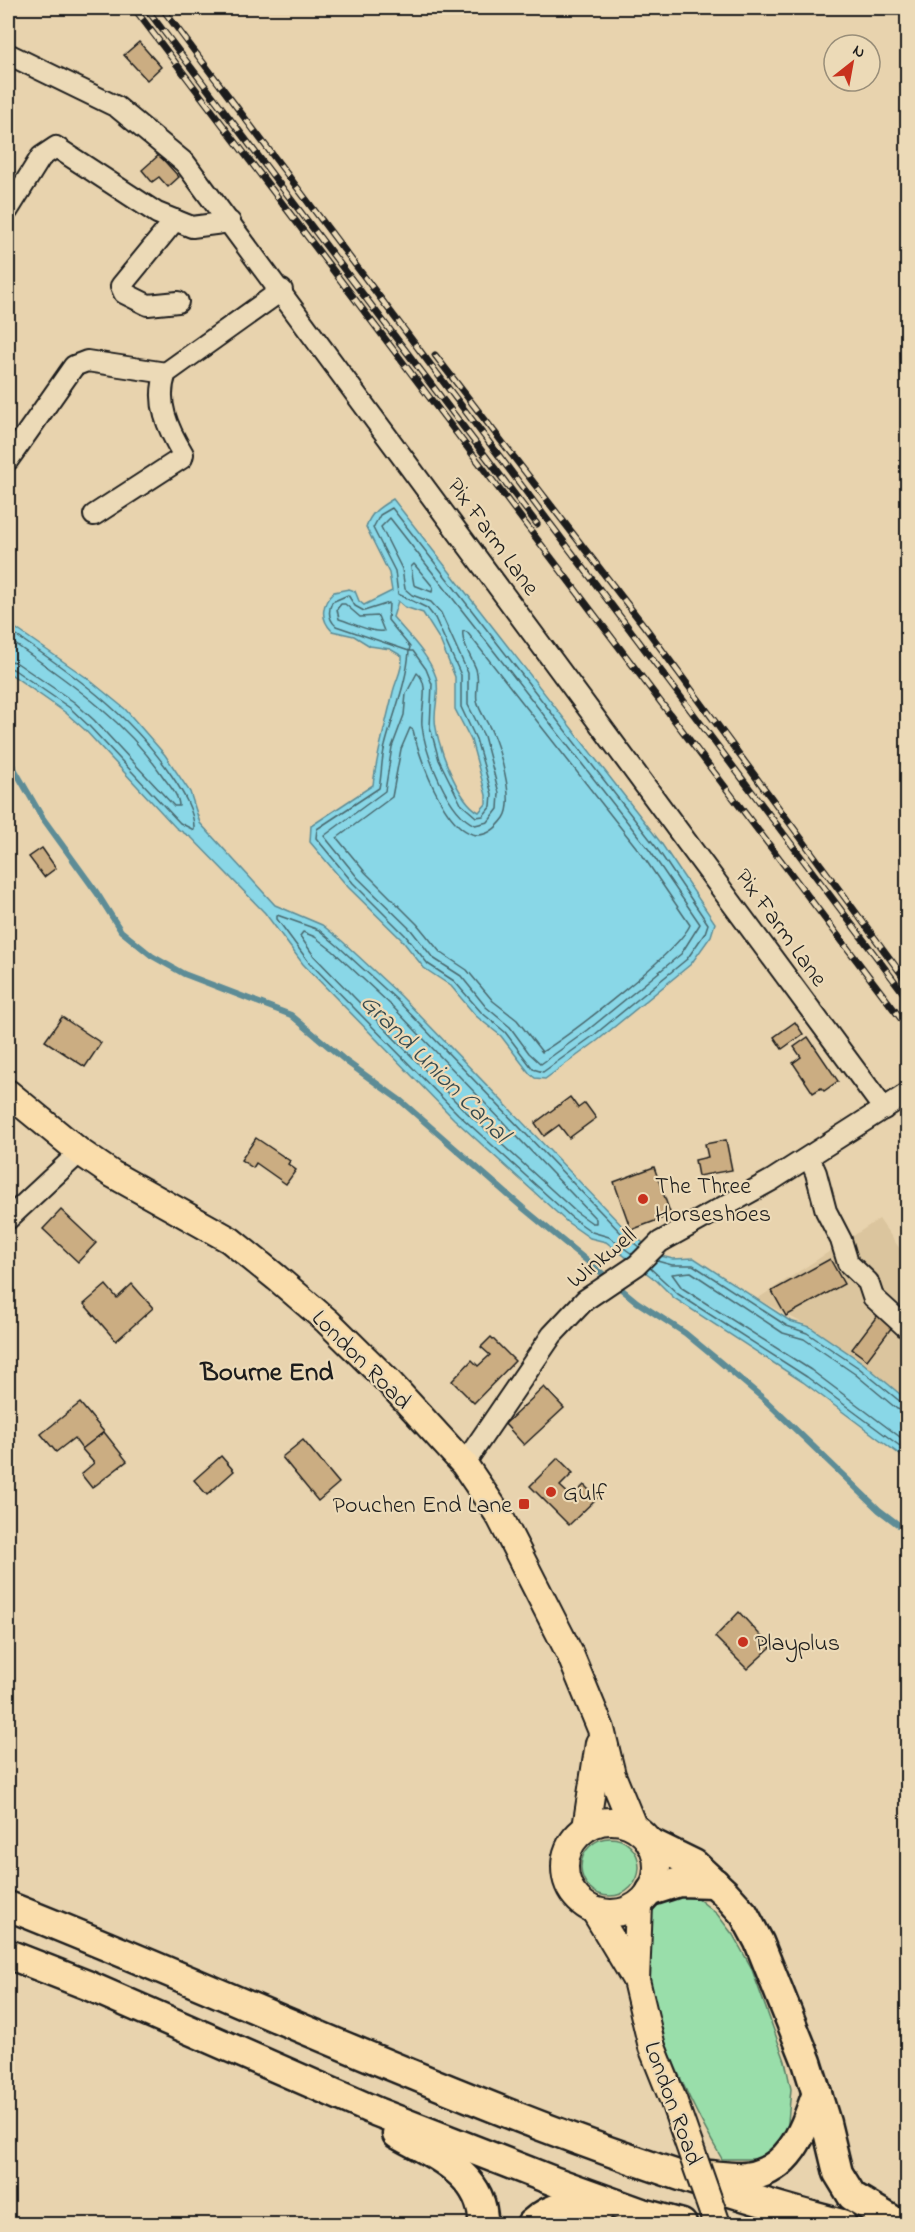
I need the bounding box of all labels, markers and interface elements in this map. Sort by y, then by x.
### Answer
north arrow [822,33,882,93]
text: N [848,39,870,65]
street label: Pix Farm Lane [437,471,547,604]
street label: Pix Farm Lane [725,862,835,995]
water label: Grand Union Canal [350,985,519,1155]
place label: The Three Horseshoes [655,1170,771,1233]
marker: The Three Horseshoes [636,1192,650,1206]
street label: Winkwell [560,1220,645,1298]
street label: London Road [302,1303,419,1419]
district label: Bourne End [199,1354,334,1393]
place label: Gulf [563,1477,608,1512]
marker: Gulf [544,1485,558,1499]
place label: Pouchen End Lane [332,1489,512,1524]
marker: Pouchen End Lane [517,1497,531,1511]
place label: Playplus [755,1627,840,1663]
marker: Playplus [736,1635,750,1649]
street label: London Road [633,2037,710,2171]

